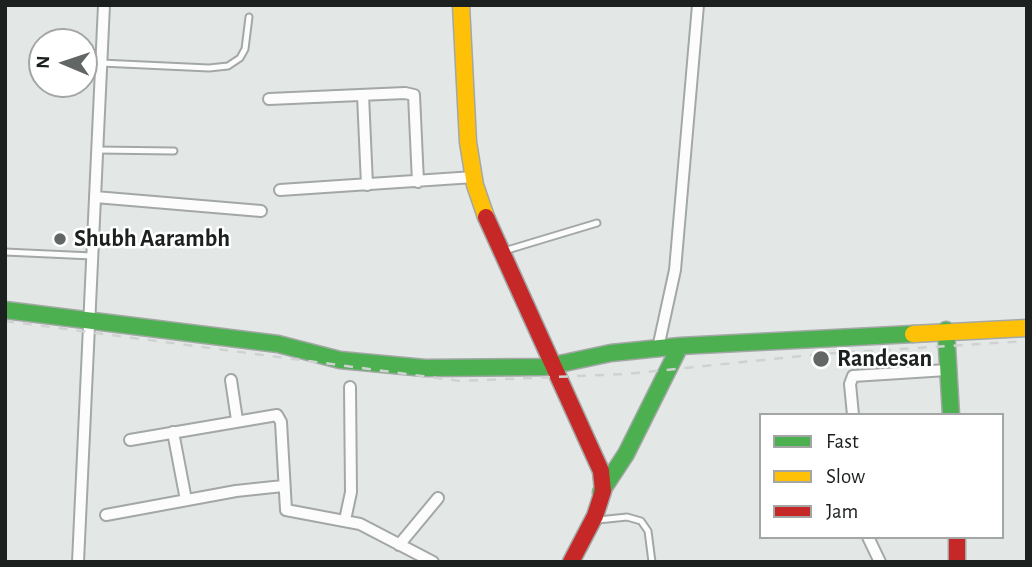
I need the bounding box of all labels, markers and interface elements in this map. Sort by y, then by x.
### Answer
north arrow [28,28,98,98]
text: N [34,55,53,69]
place label: Shubh Aarambh [74,225,230,253]
marker: Shubh Aarambh [52,231,68,247]
place label: Randesan [837,345,932,373]
marker: Randesan [811,349,831,369]
legend [759,413,1004,539]
text: Fast [826,431,859,452]
text: Slow [826,466,865,487]
text: Jam [826,501,858,522]

